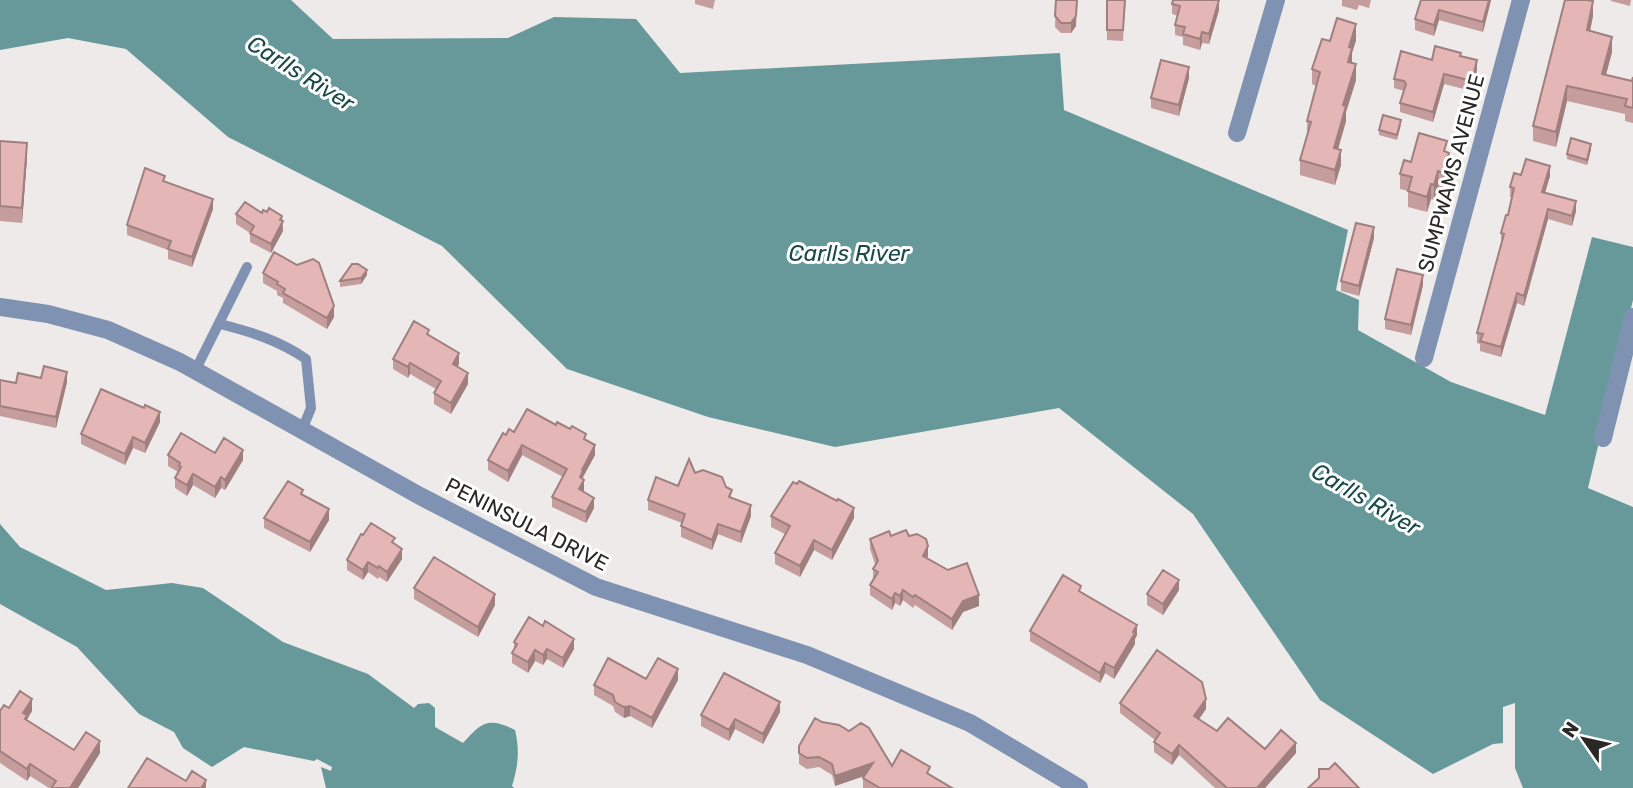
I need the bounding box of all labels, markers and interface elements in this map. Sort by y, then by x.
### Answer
water label: Carlls River [242,29,361,118]
street label: SUMPWAMS AVENUE [1413,71,1489,275]
water label: Carlls River [789,239,911,267]
water label: Carlls River [1307,457,1426,542]
street label: PENINSULA DRIVE [441,472,613,576]
north arrow [1549,704,1619,774]
text: N [1557,718,1584,742]

